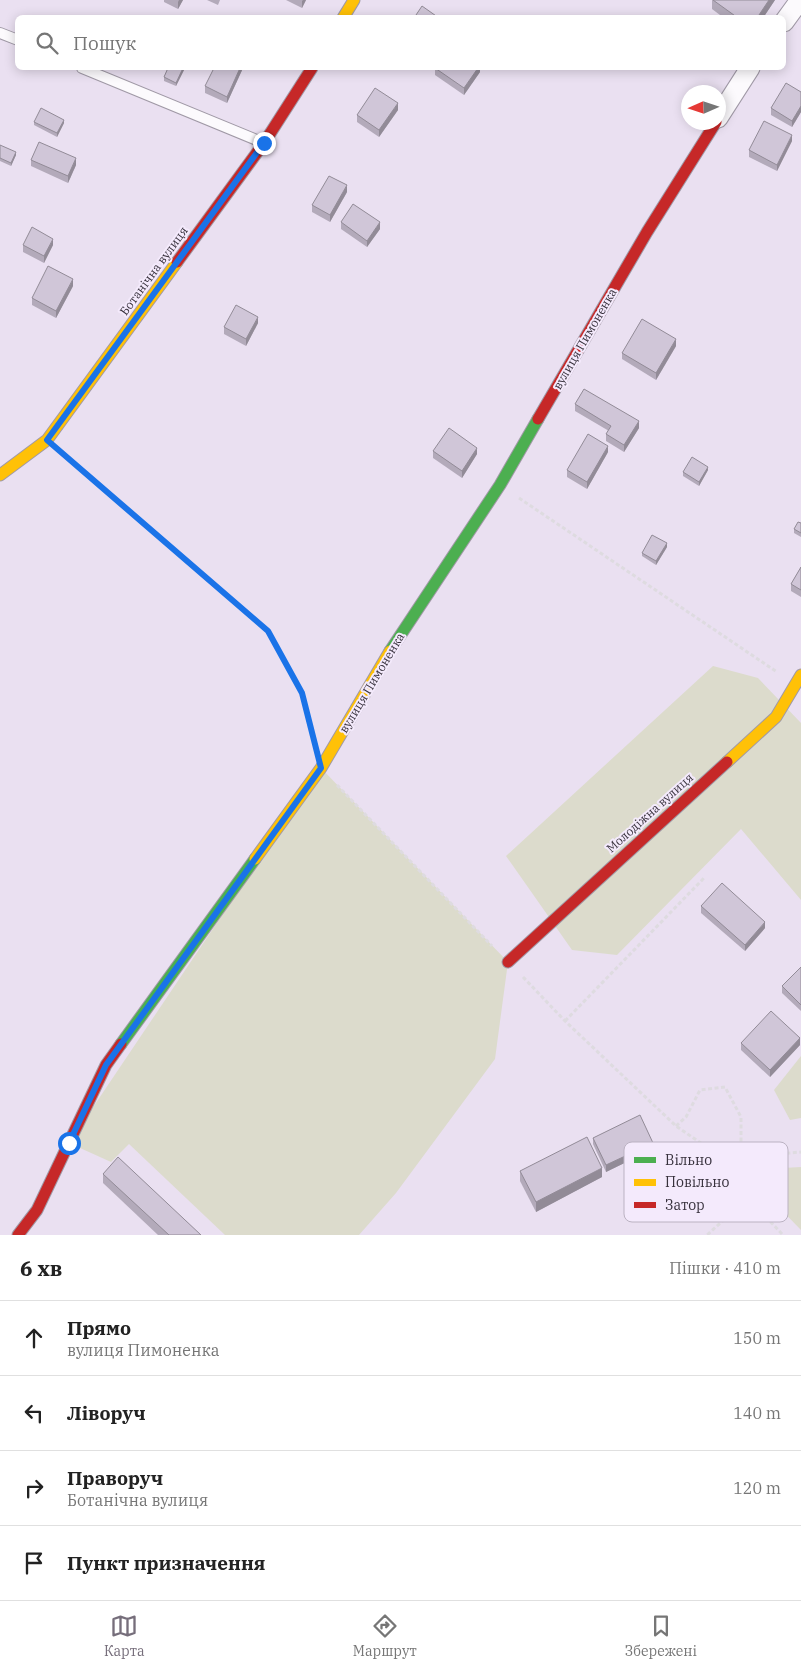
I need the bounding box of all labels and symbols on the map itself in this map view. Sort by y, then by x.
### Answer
north arrow [681,85,726,130]
route end [253,132,276,155]
street label: Ботанічна вулиця [116,223,191,318]
street label: вулиця Пимоненка [549,285,620,392]
street label: вулиця Пимоненка [336,629,408,736]
street label: Молодіжна вулиця [603,770,696,856]
route start [58,1132,81,1155]
legend [624,1142,788,1222]
text: Вільно [665,1151,712,1169]
text: Повільно [665,1173,730,1191]
text: Затор [665,1196,705,1214]

